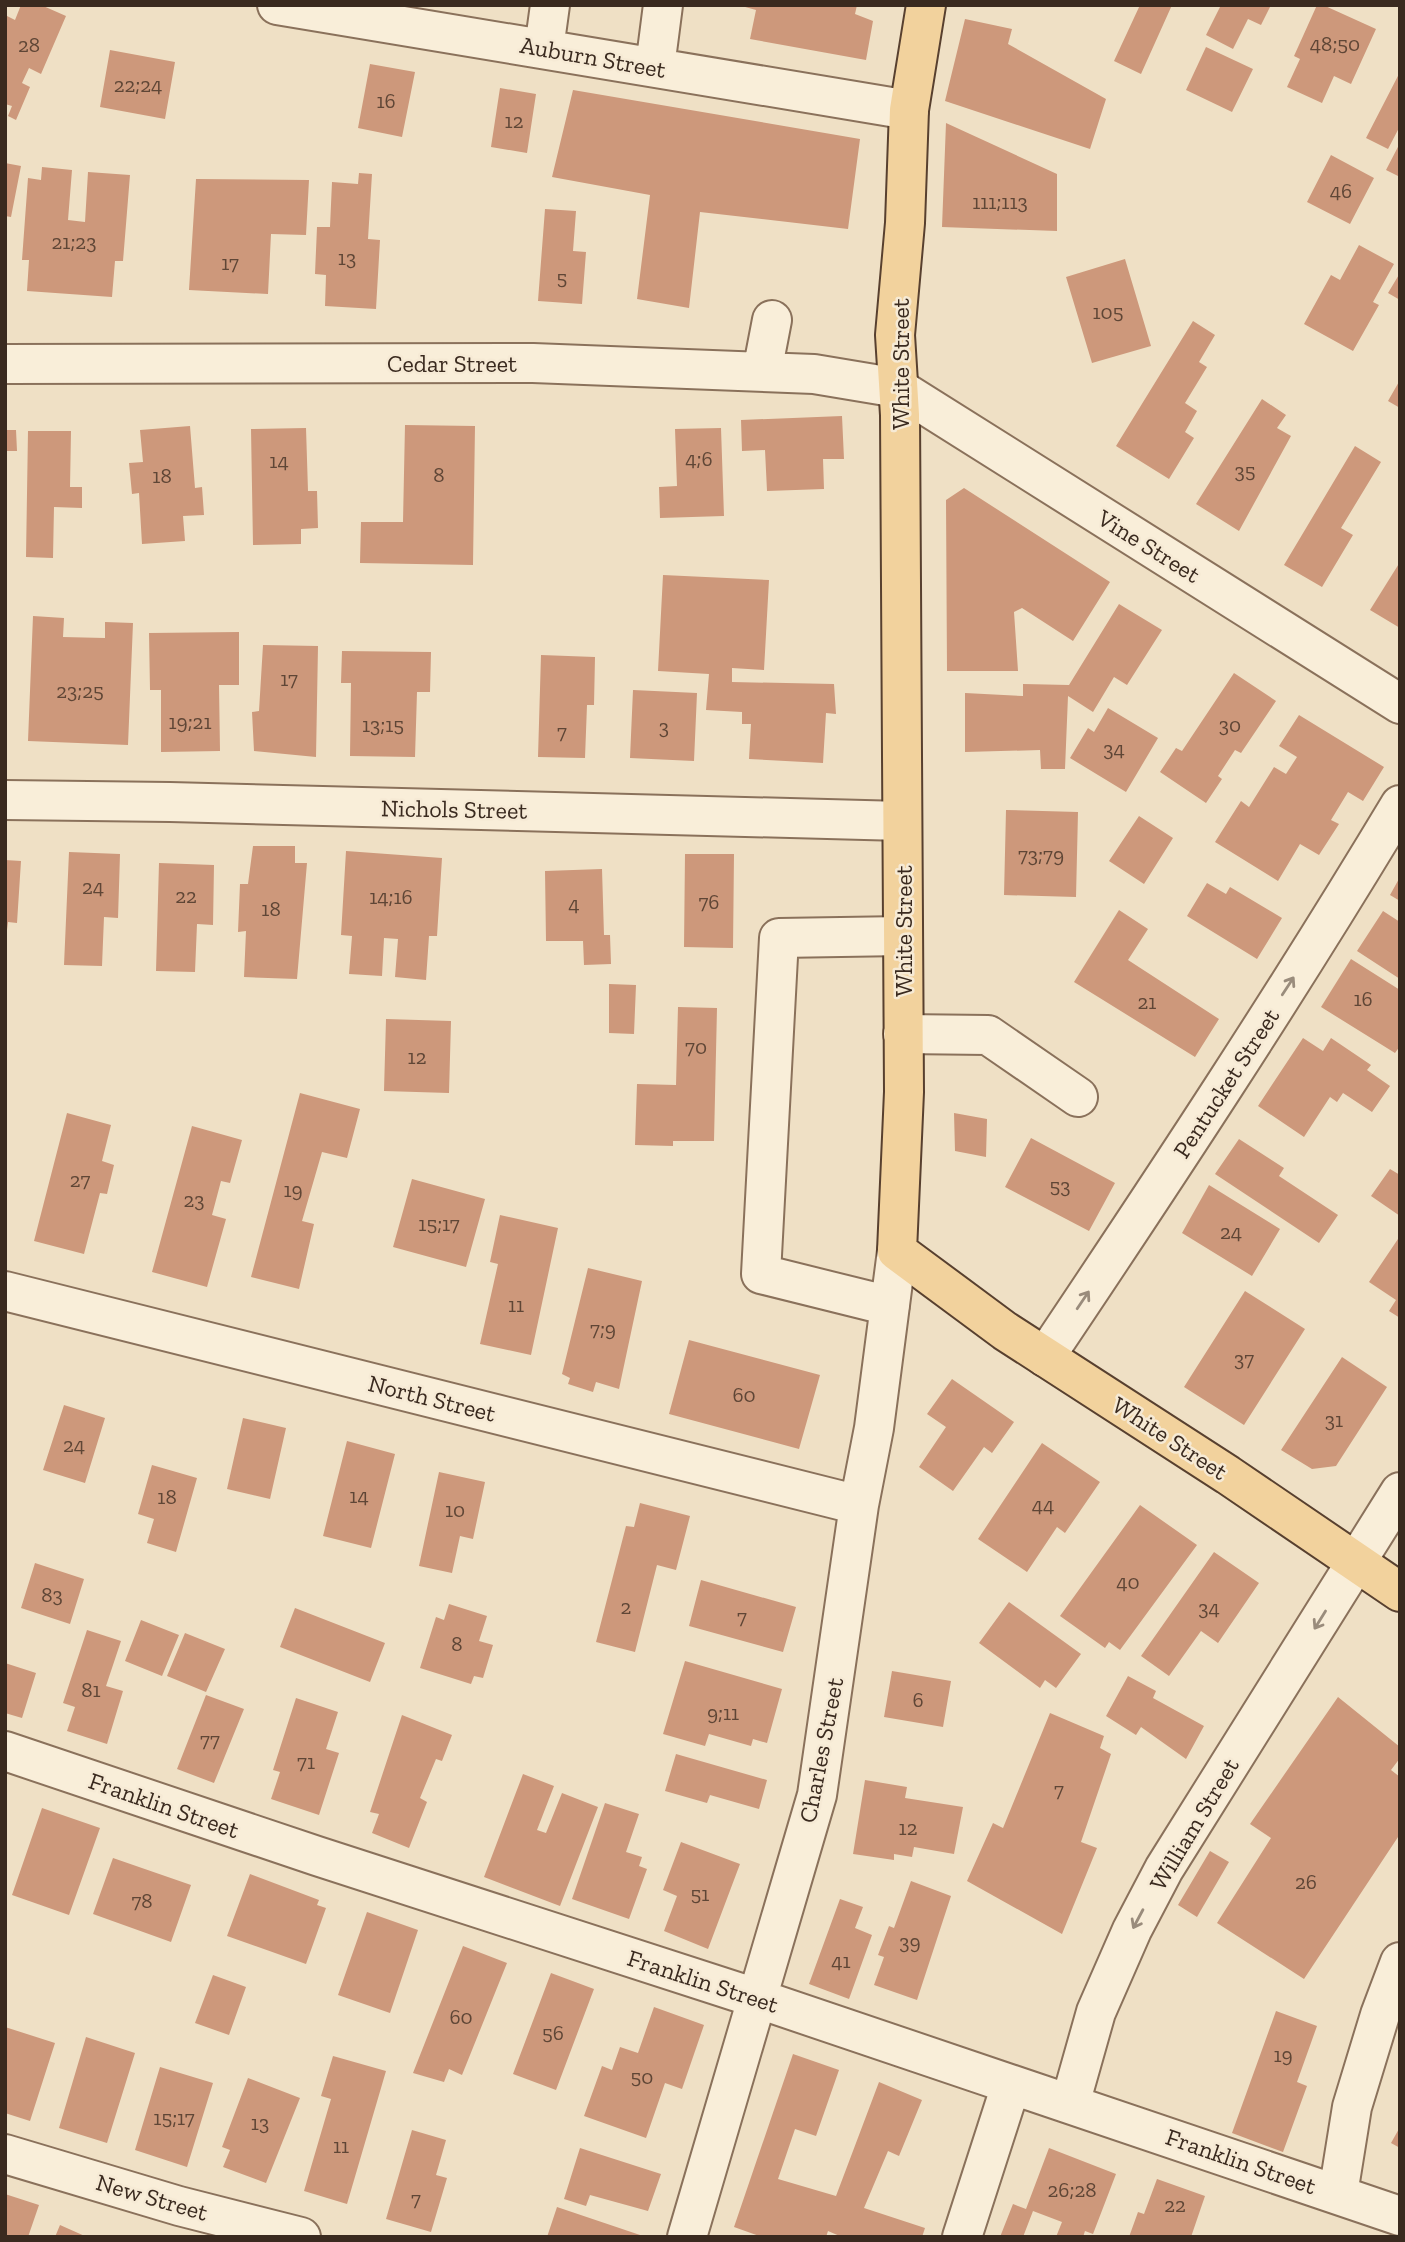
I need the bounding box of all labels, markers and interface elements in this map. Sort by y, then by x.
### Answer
street label: Auburn Street [518,30,668,84]
house number: 48;50 [1310,31,1360,56]
house number: 28 [18,32,40,57]
house number: 22;24 [114,72,162,97]
house number: 16 [376,88,396,113]
house number: 12 [505,108,523,133]
house number: 46 [1330,178,1352,203]
house number: 111;113 [972,189,1028,214]
house number: 21;23 [52,229,96,254]
house number: 13 [338,245,356,270]
house number: 17 [221,250,239,275]
house number: 5 [557,265,567,290]
street label: White Street [886,298,915,430]
house number: 105 [1093,299,1123,324]
street label: Cedar Street [387,349,517,378]
house number: 4;6 [685,446,713,471]
house number: 14 [269,448,289,473]
house number: 35 [1234,458,1256,483]
house number: 8 [433,462,445,487]
house number: 18 [152,463,172,488]
street label: Vine Street [1091,503,1206,589]
house number: 17 [280,666,298,691]
house number: 23;25 [56,678,104,703]
house number: 19;21 [168,709,212,734]
house number: 13;15 [362,712,404,737]
house number: 30 [1219,712,1241,737]
house number: 3 [659,714,669,739]
house number: 7 [557,719,567,744]
house number: 34 [1103,736,1125,761]
street label: Nichols Street [381,793,528,825]
house number: 73;79 [1018,842,1064,867]
street label: White Street [889,865,918,997]
house number: 24 [82,874,104,899]
house number: 22 [175,883,197,908]
house number: 14;16 [369,884,413,909]
house number: 76 [698,889,720,914]
house number: 4 [568,891,580,916]
house number: 18 [261,896,281,921]
one-way arrow [1281,977,1295,997]
house number: 16 [1353,986,1373,1011]
house number: 21 [1138,989,1156,1014]
street label: Pentucket Street [1167,1003,1285,1163]
house number: 70 [685,1034,707,1059]
house number: 12 [408,1044,426,1069]
house number: 27 [70,1167,90,1192]
house number: 53 [1049,1173,1071,1198]
house number: 19 [283,1177,303,1202]
house number: 23 [183,1187,205,1212]
house number: 15;17 [418,1211,460,1236]
house number: 24 [1220,1219,1242,1244]
one-way arrow [1076,1291,1090,1310]
house number: 11 [508,1292,524,1317]
house number: 7;9 [590,1316,616,1341]
house number: 37 [1234,1346,1254,1371]
street label: North Street [365,1368,499,1428]
house number: 60 [732,1382,756,1407]
street label: White Street [1107,1390,1233,1486]
house number: 31 [1325,1407,1343,1432]
house number: 24 [63,1432,85,1457]
house number: 14 [349,1483,369,1508]
house number: 18 [157,1484,177,1509]
house number: 44 [1032,1492,1054,1517]
house number: 10 [445,1497,465,1522]
house number: 40 [1116,1569,1140,1594]
house number: 83 [41,1582,63,1607]
house number: 2 [621,1594,631,1619]
house number: 34 [1198,1595,1220,1620]
house number: 7 [737,1604,747,1629]
one-way arrow [1312,1609,1326,1629]
house number: 8 [451,1631,463,1656]
street label: Charles Street [793,1675,849,1825]
house number: 81 [81,1677,101,1702]
house number: 6 [912,1687,924,1712]
house number: 9;11 [707,1700,739,1725]
house number: 77 [200,1727,220,1752]
house number: 71 [297,1749,315,1774]
street label: William Street [1143,1753,1245,1895]
street label: Franklin Street [85,1766,243,1844]
house number: 7 [1054,1777,1064,1802]
house number: 12 [899,1815,917,1840]
house number: 26 [1295,1869,1317,1894]
house number: 51 [691,1881,709,1906]
house number: 78 [131,1888,153,1913]
one-way arrow [1130,1908,1144,1928]
house number: 39 [899,1929,921,1954]
street label: Franklin Street [624,1943,782,2019]
house number: 41 [831,1948,851,1973]
house number: 60 [449,2004,473,2029]
house number: 56 [542,2020,564,2045]
house number: 19 [1273,2042,1293,2067]
house number: 50 [631,2064,653,2089]
house number: 15;17 [153,2105,195,2130]
house number: 13 [251,2110,269,2135]
street label: Franklin Street [1162,2122,1320,2200]
house number: 11 [333,2133,349,2158]
street label: New Street [93,2167,211,2227]
house number: 26;28 [1048,2177,1097,2202]
house number: 7 [411,2186,421,2211]
house number: 22 [1164,2192,1186,2217]

